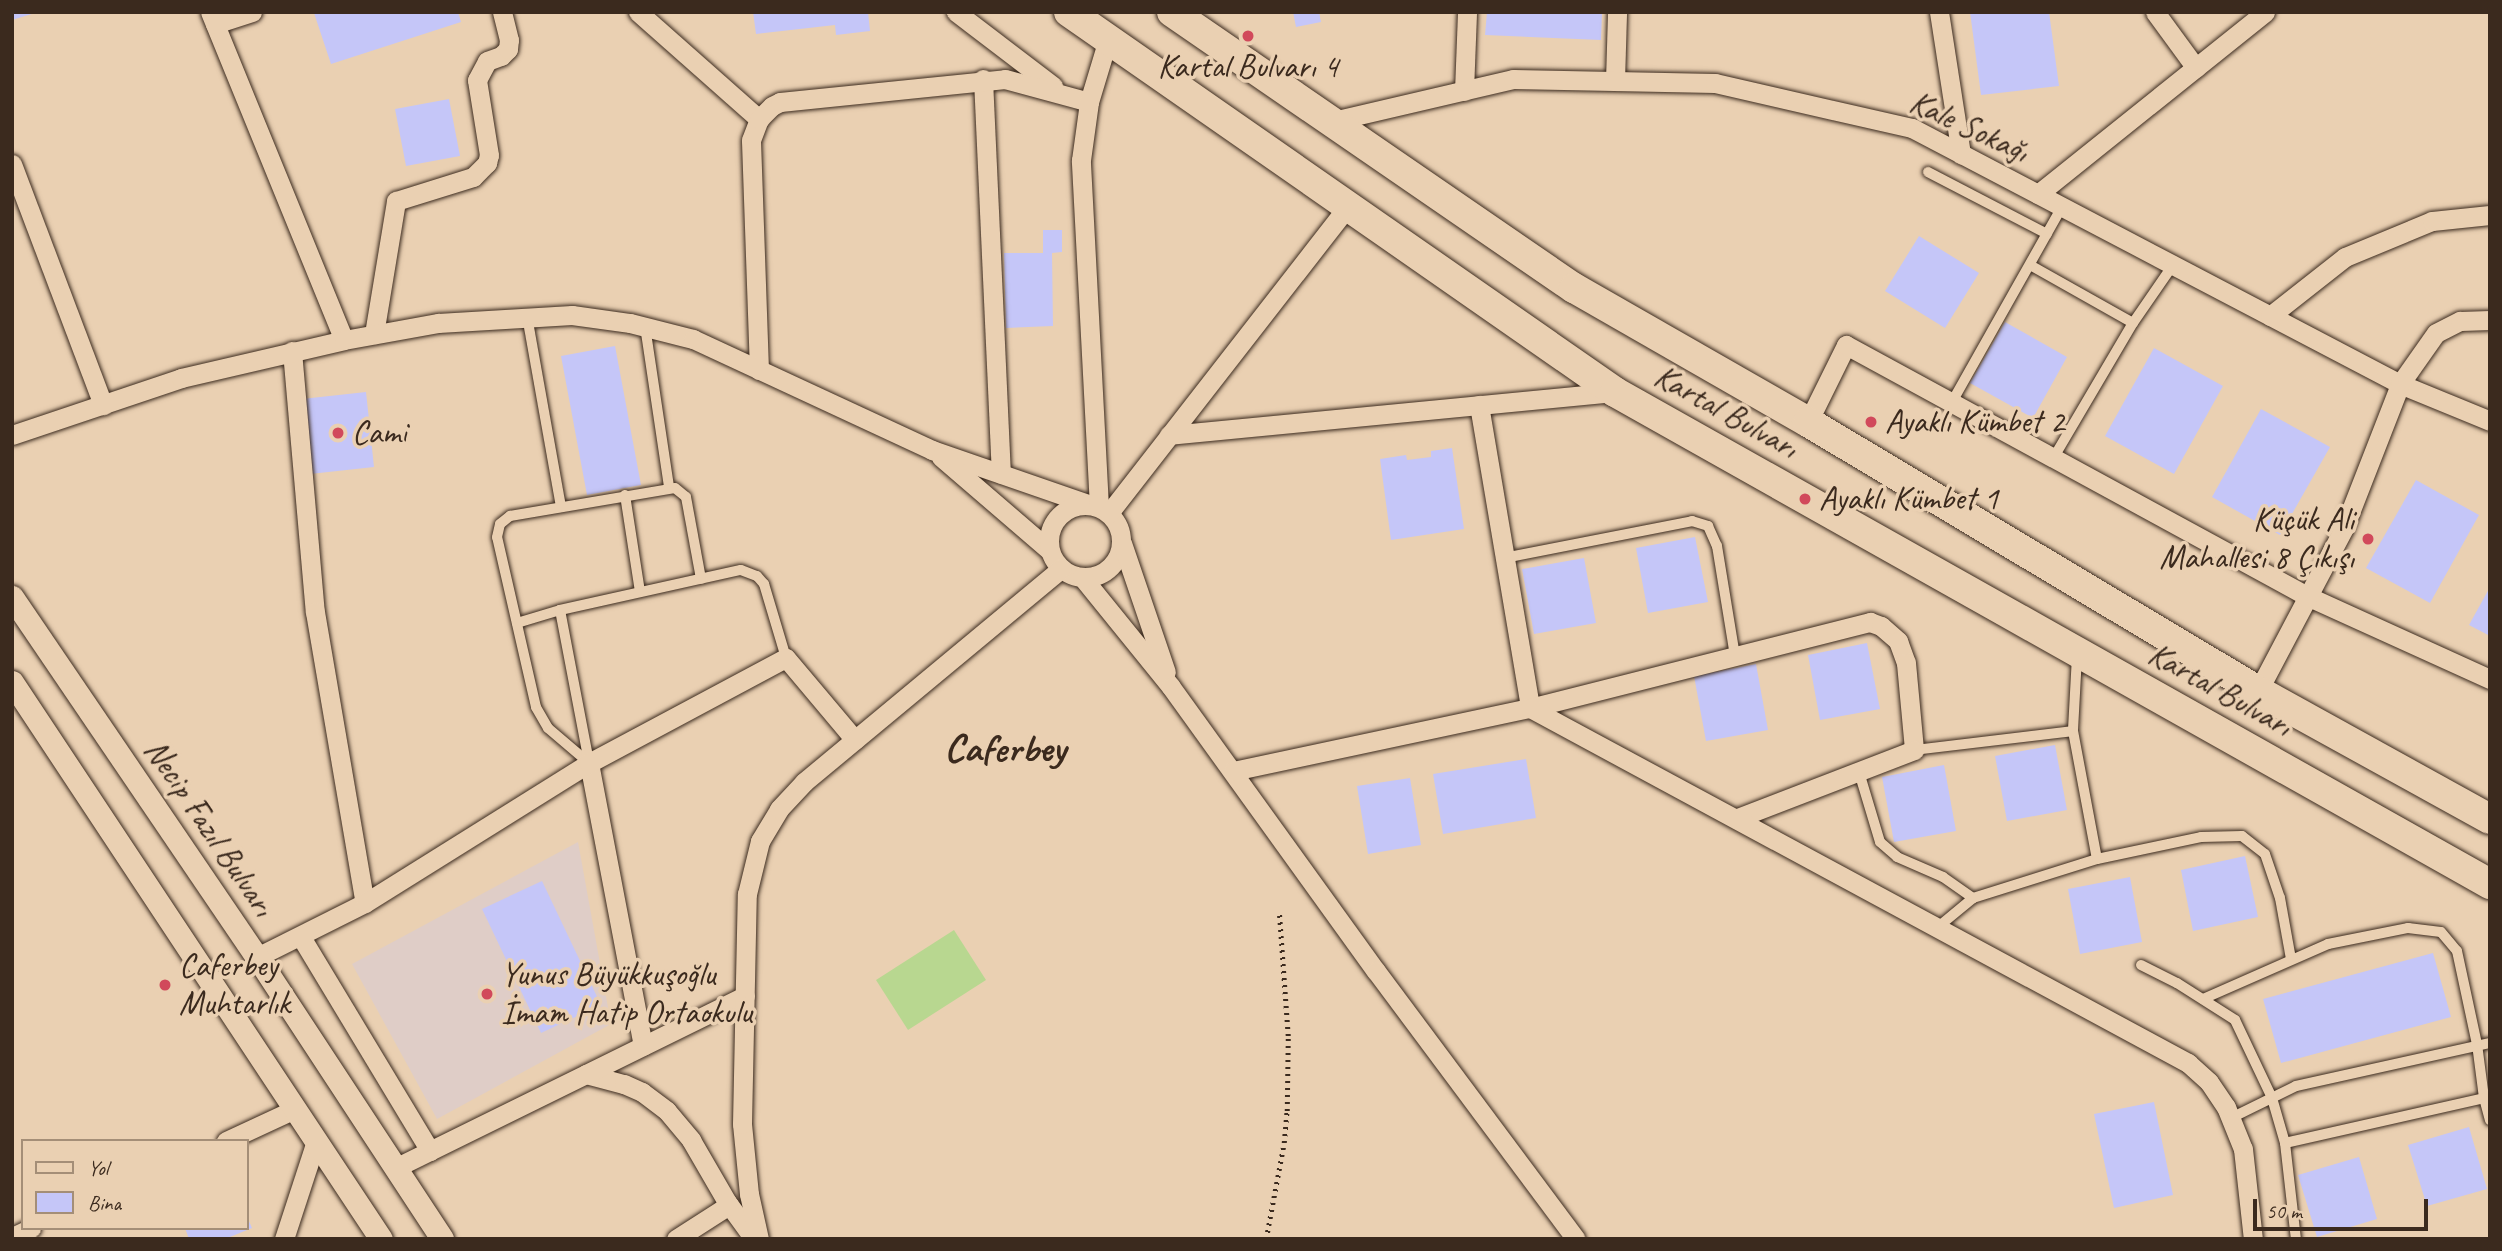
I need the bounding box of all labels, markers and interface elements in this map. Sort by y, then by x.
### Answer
marker: Kartal Bulvarı 4 [1240,28,1256,44]
place label: Kartal Bulvarı 4 [1158,47,1338,87]
street label: Kale Sokağı [1904,83,2034,171]
street label: Kartal Bulvarı [1648,357,1804,467]
place label: Ayaklı Kümbet 2 [1885,402,2064,442]
place label: Cami [352,413,407,453]
marker: Ayaklı Kümbet 2 [1863,414,1879,430]
marker: Cami [330,425,346,441]
place label: Ayaklı Kümbet 1 [1819,479,1998,519]
marker: Ayaklı Kümbet 1 [1797,491,1813,507]
place label: Küçük Ali Mahallesi 8 Çıkışı [2159,500,2354,578]
marker: Küçük Ali Mahallesi 8 Çıkışı [2360,531,2376,547]
street label: Kartal Bulvarı [2142,635,2298,745]
district label: Caferbey [944,724,1066,772]
street label: Necip Fazıl Bulvarı [135,732,283,924]
place label: Caferbey Muhtarlık [179,946,290,1024]
place label: Yunus Büyükkuşoğlu İmam Hatip Ortaokulu [501,955,753,1033]
marker: Caferbey Muhtarlık [157,977,173,993]
marker: Yunus Büyükkuşoğlu İmam Hatip Ortaokulu [479,986,495,1002]
legend [21,1139,248,1230]
text: Yol [88,1155,108,1181]
scale bar [2257,1184,2432,1228]
text: Bina [88,1190,121,1216]
text: 50 m [2266,1198,2302,1224]

